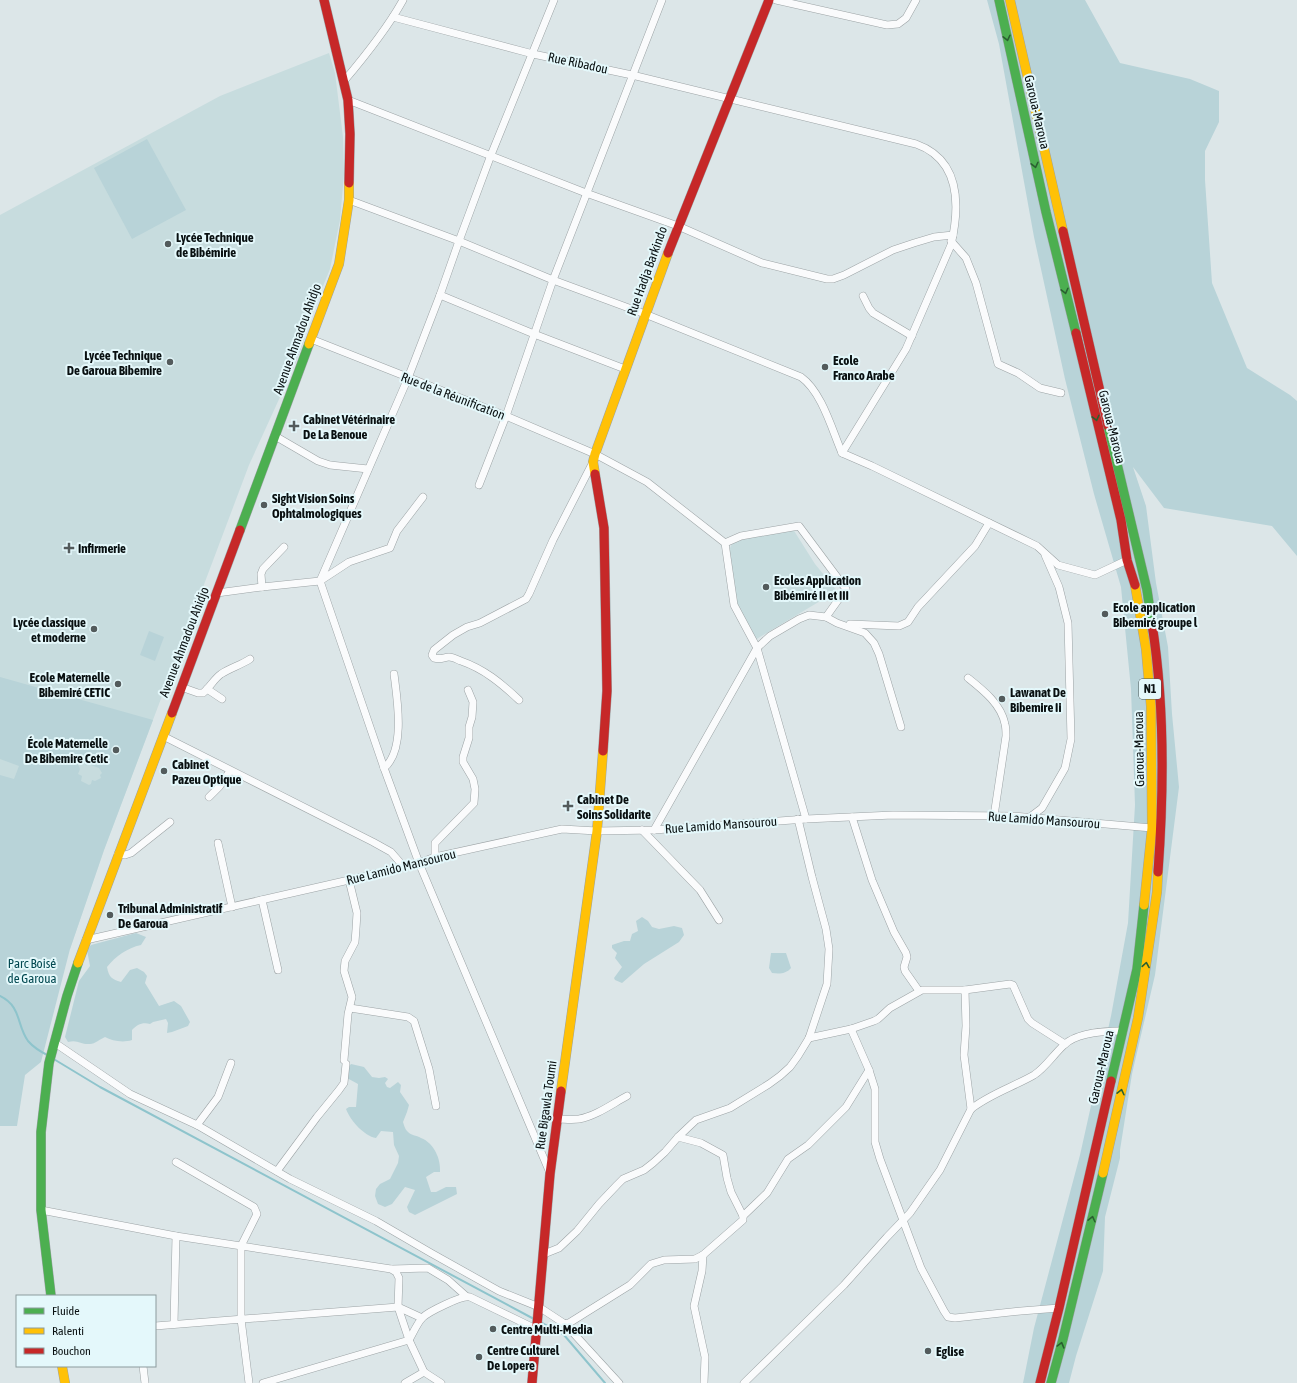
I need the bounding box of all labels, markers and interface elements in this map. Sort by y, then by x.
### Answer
one-way arrow [1003,35,1011,41]
street label: Rue Ribadou [547,49,609,77]
street label: Garoua-Maroua [1021,74,1053,150]
one-way arrow [1031,162,1039,168]
street label: Rue Hadja Barkindo [624,224,670,318]
place label: Lycée Technique de Bibémirie [176,230,254,260]
marker: Lycée Technique de Bibémirie [163,239,173,249]
street label: Avenue Ahmadou Ahidjo [270,281,324,397]
one-way arrow [1061,288,1069,295]
place label: Lycée Technique De Garoua Bibemire [67,348,162,378]
place label: Ecole Franco Arabe [833,353,895,383]
marker: Lycée Technique De Garoua Bibemire [165,357,175,367]
marker: Ecole Franco Arabe [820,362,830,372]
street label: Rue de la Réunification [399,369,507,423]
street label: Garoua-Maroua [1096,389,1128,465]
place label: Cabinet Vétérinaire De La Benoue [303,412,395,442]
one-way arrow [1091,414,1100,421]
marker: Cabinet Vétérinaire De La Benoue [288,420,300,432]
place label: Sight Vision Soins Ophtalmologiques [272,491,362,521]
marker: Sight Vision Soins Ophtalmologiques [259,500,269,510]
place label: Infirmerie [78,541,126,556]
marker: Infirmerie [63,542,75,554]
place label: Ecoles Application Bibémiré II et III [774,573,861,603]
marker: Ecoles Application Bibémiré II et III [761,582,771,592]
street label: Avenue Ahmadou Ahidjo [156,585,212,699]
place label: Ecole application Bibemiré groupe l [1113,600,1198,630]
marker: Ecole application Bibemiré groupe l [1100,609,1110,619]
place label: Lycée classique et moderne [13,615,86,645]
marker: Lycée classique et moderne [89,624,99,634]
place label: Ecole Maternelle Bibemiré CETIC [30,670,110,700]
marker: Ecole Maternelle Bibemiré CETIC [113,679,123,689]
road number: N1 [1139,679,1161,699]
place label: Lawanat De Bibemire Ii [1010,685,1066,715]
marker: Lawanat De Bibemire Ii [997,694,1007,704]
street label: Garoua-Maroua [1131,711,1147,787]
place label: École Maternelle De Bibemire Cetic [25,736,108,766]
marker: École Maternelle De Bibemire Cetic [111,745,121,755]
place label: Cabinet Pazeu Optique [172,757,242,787]
marker: Cabinet Pazeu Optique [159,766,169,776]
place label: Cabinet De Soins Solidarite [577,792,651,822]
marker: Cabinet De Soins Solidarite [562,800,574,812]
street label: Rue Lamido Mansourou [988,809,1100,831]
street label: Rue Lamido Mansourou [665,814,777,836]
street label: Rue Lamido Mansourou [345,846,457,888]
place label: Tribunal Administratif De Garoua [118,901,223,931]
marker: Tribunal Administratif De Garoua [105,910,115,920]
park label: Parc Boisé de Garoua [7,956,57,986]
one-way arrow [1141,962,1150,968]
street label: Garoua-Maroua [1085,1029,1117,1105]
street label: Rue Bigawla Toumi [532,1060,560,1150]
one-way arrow [1116,1089,1124,1095]
one-way arrow [1087,1216,1095,1222]
legend [16,1295,156,1367]
text: Fluide [52,1304,80,1318]
place label: Centre Multi-Media [501,1322,592,1337]
text: Ralenti [52,1324,84,1338]
marker: Centre Multi-Media [488,1324,498,1334]
one-way arrow [1057,1342,1065,1349]
place label: Centre Culturel De Lopere [487,1343,560,1373]
text: Bouchon [52,1344,91,1358]
place label: Eglise [936,1344,964,1359]
marker: Eglise [923,1346,933,1356]
marker: Centre Culturel De Lopere [474,1352,484,1362]

